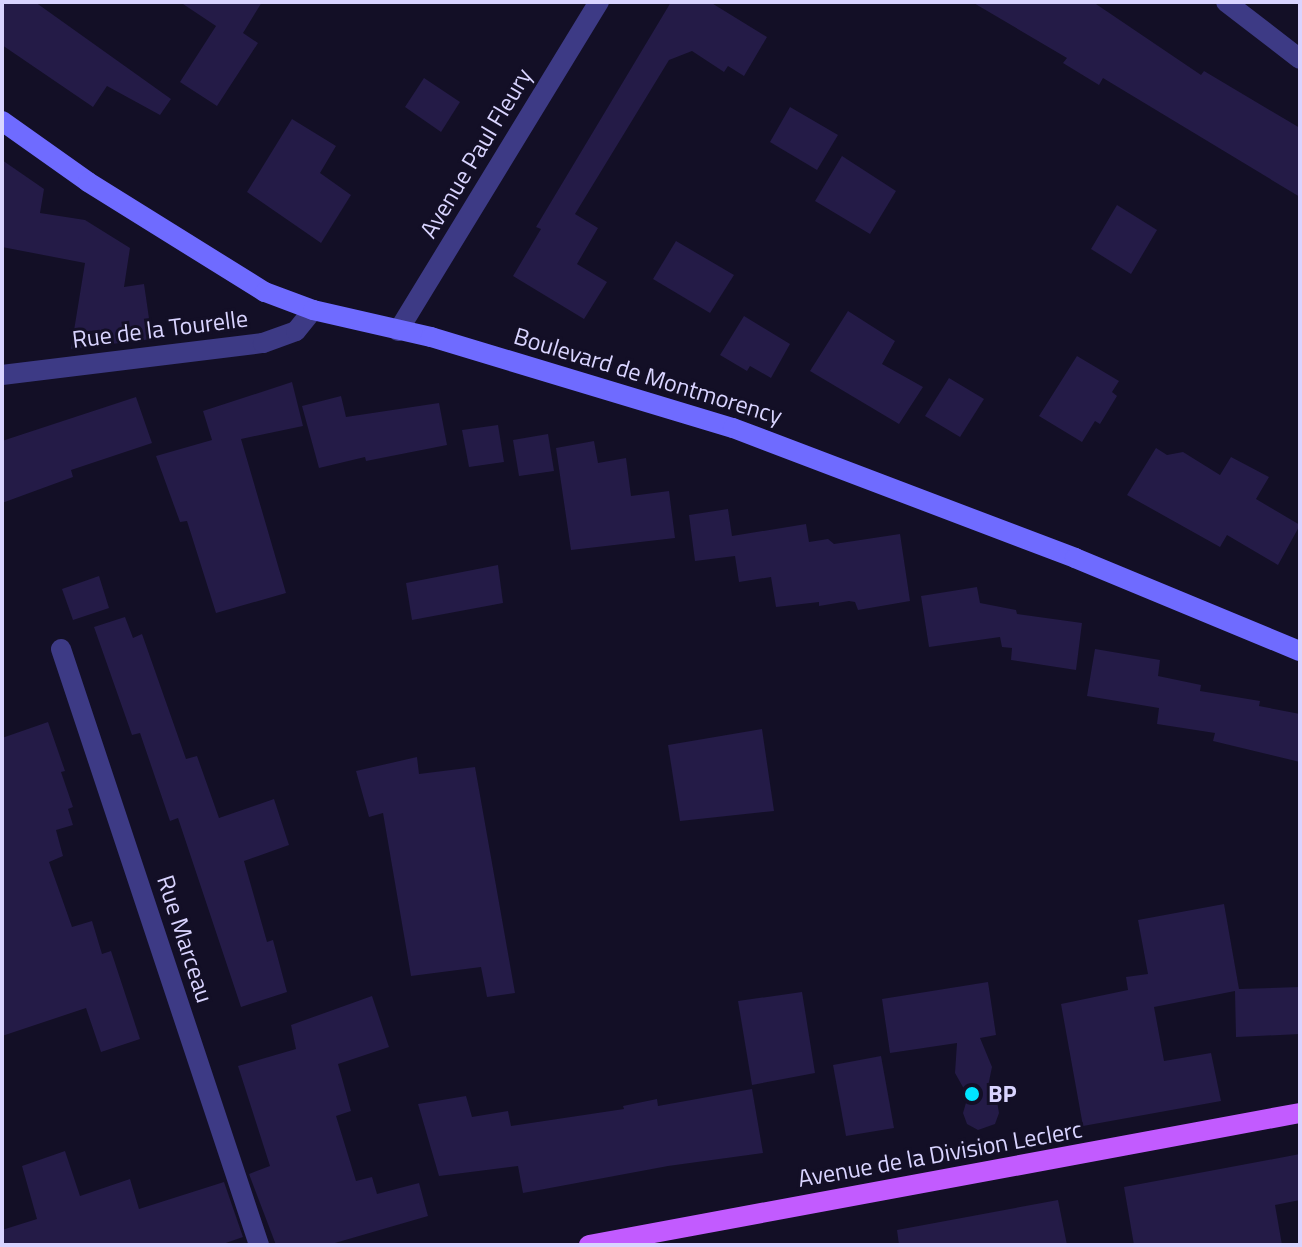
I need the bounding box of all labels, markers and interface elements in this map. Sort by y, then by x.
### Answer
street label: Avenue Paul Fleury [414,63,538,243]
street label: Rue de la Tourelle [70,304,250,354]
street label: Boulevard de Montmorency [510,321,786,431]
street label: Rue Marceau [151,872,219,1006]
place label: BP [988,1080,1017,1108]
marker: BP [963,1085,981,1103]
street label: Avenue de la Division Leclerc [796,1115,1084,1193]

